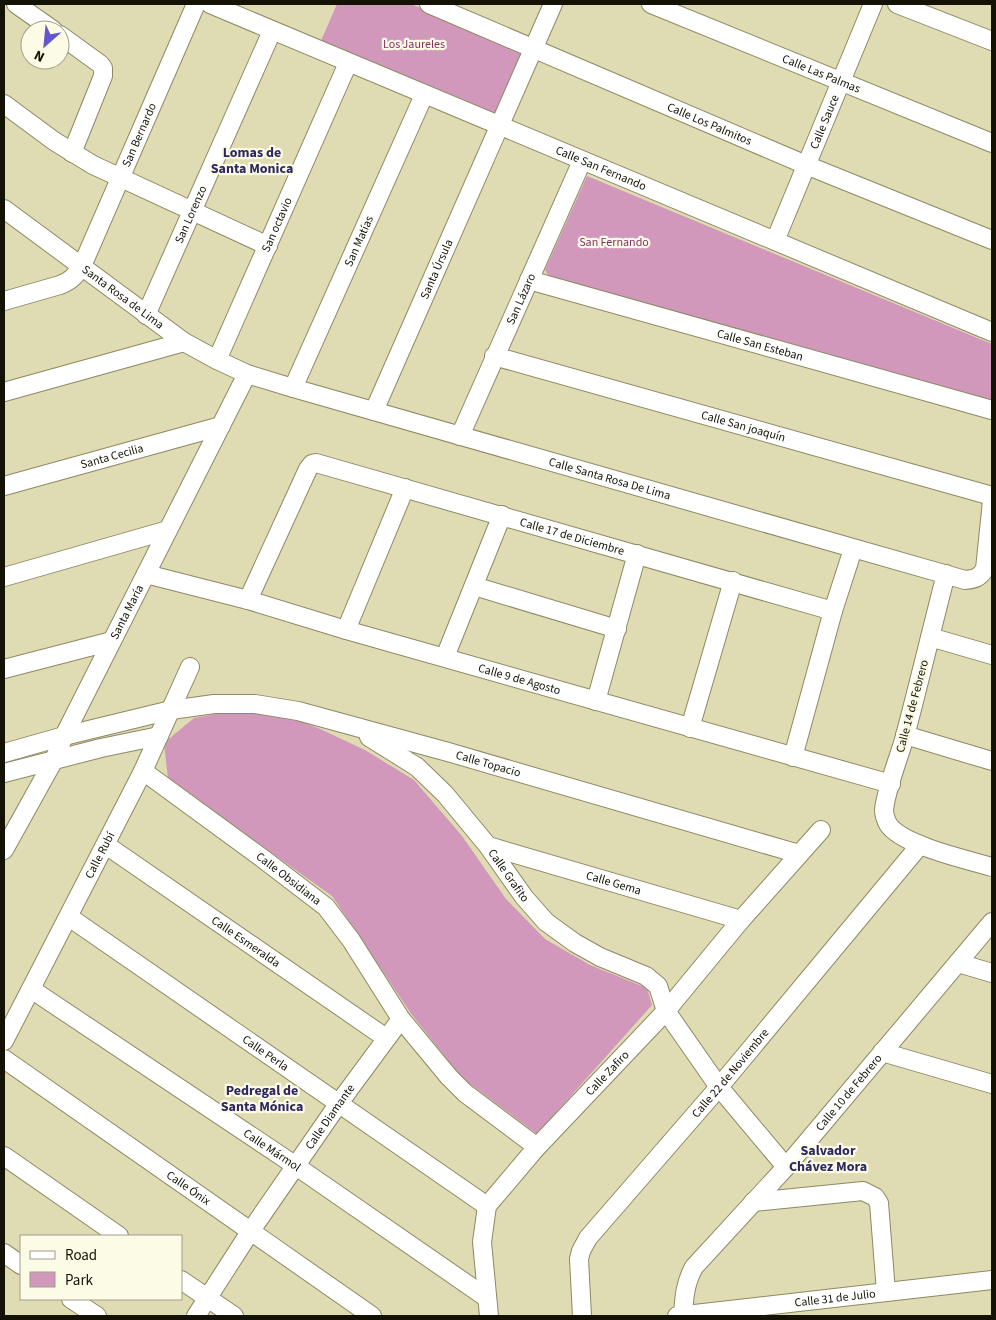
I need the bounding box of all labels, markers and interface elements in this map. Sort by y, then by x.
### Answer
north arrow [20,20,70,70]
park label: Los Jaureles [383,36,445,53]
text: N [31,45,48,67]
street label: Calle Las Palmas [779,50,863,97]
street label: Calle Sauce [806,92,844,152]
street label: Calle Los Palmitos [664,99,754,150]
street label: San Bernardo [118,100,161,170]
street label: Calle San Fernando [553,142,649,195]
district label: Lomas de Santa Monica [211,143,293,179]
street label: San Lorenzo [171,183,211,246]
street label: San octavio [258,195,297,255]
street label: San Matías [340,213,378,269]
park label: San Fernando [579,234,649,251]
street label: Santa Úrsula [416,237,458,302]
street label: Santa Rosa de Lima [78,261,167,333]
street label: San Lázaro [502,271,540,328]
street label: Calle San Esteban [715,325,805,366]
street label: Calle San joaquín [699,407,787,447]
street label: Santa Cecilia [79,440,146,473]
street label: Calle Santa Rosa De Lima [547,453,673,504]
street label: Calle 17 de Diciembre [518,514,626,560]
street label: Santa María [106,582,148,642]
street label: Calle 14 de Febrero [892,658,933,755]
street label: Calle 9 de Agosto [476,660,563,699]
street label: Calle Topacio [454,747,523,782]
street label: Calle Rubí [81,828,120,882]
street label: Calle Grafito [484,846,533,906]
street label: Calle Obsidiana [252,848,325,909]
street label: Calle Gema [584,867,643,899]
street label: Calle Esmeralda [208,912,284,972]
street label: Calle 22 de Noviembre [688,1025,773,1122]
street label: Calle Perla [239,1031,292,1075]
street label: Calle Zafiro [582,1047,633,1100]
street label: Calle 10 de Febrero [812,1051,886,1135]
district label: Pedregal de Santa Mónica [221,1081,303,1117]
street label: Calle Diamante [301,1081,359,1153]
street label: Calle Mármol [240,1125,304,1176]
district label: Salvador Chávez Mora [789,1141,867,1177]
street label: Calle Ónix [163,1167,214,1210]
legend [20,1235,182,1300]
text: Road [65,1245,97,1266]
text: Park [65,1270,94,1291]
street label: Calle 31 de Julio [794,1285,877,1312]

